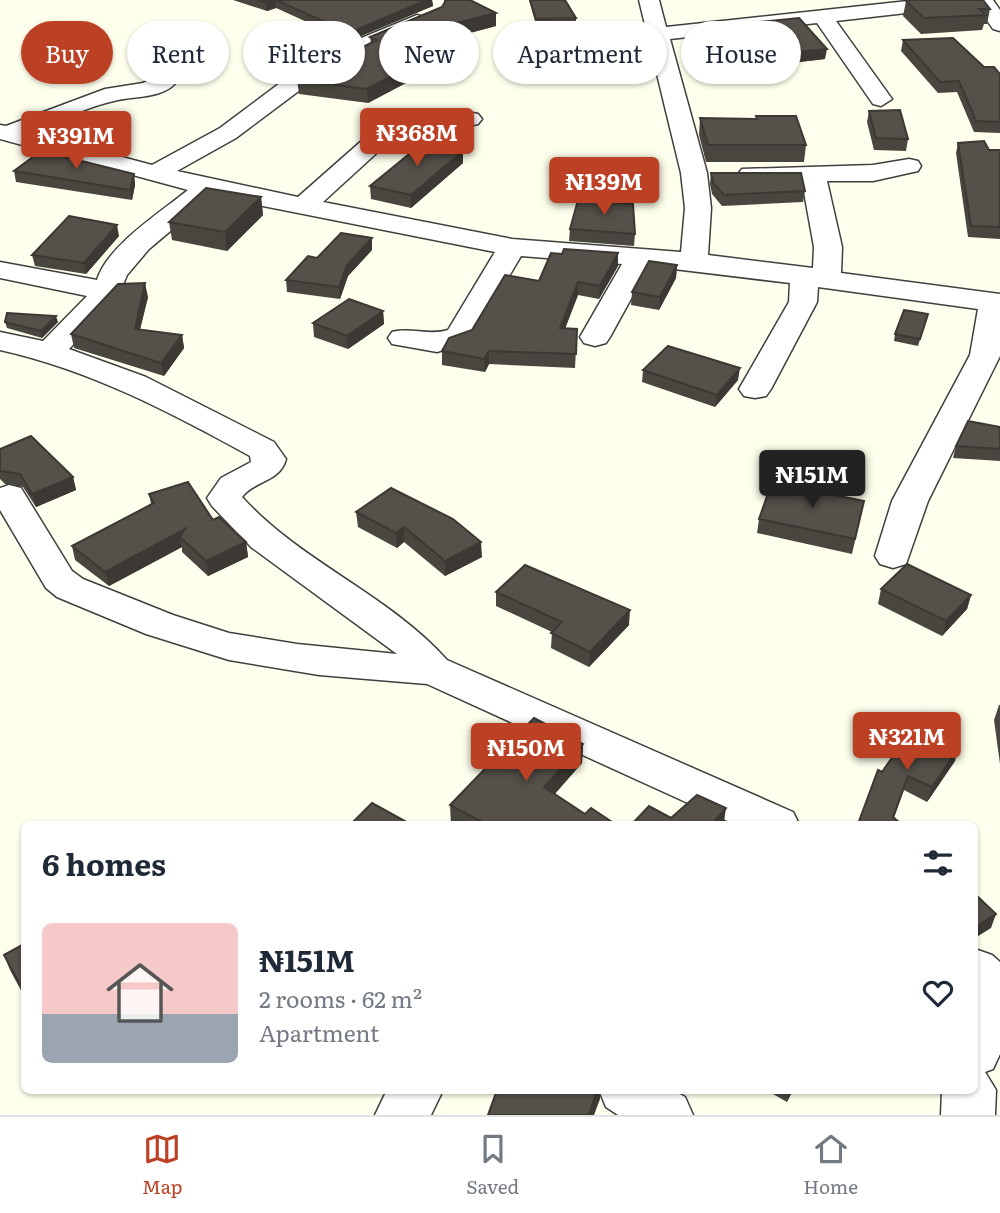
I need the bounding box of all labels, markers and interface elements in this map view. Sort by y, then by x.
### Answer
chip: Buy [21,21,113,84]
chip: Rent [127,21,229,84]
chip: Filters [243,21,365,84]
chip: New [379,21,479,84]
chip: Apartment [493,21,667,84]
chip: House [681,21,801,84]
pin: ₦368M [368,108,466,168]
pin: ₦391M [27,111,125,171]
text: ₦368M [376,114,458,148]
text: ₦391M [37,117,115,151]
pin: ₦139M [555,158,653,217]
text: ₦139M [565,163,643,197]
pin: ₦151M [763,450,861,510]
text: ₦151M [775,456,849,490]
pin: ₦321M [858,712,956,772]
text: ₦321M [869,718,945,752]
pin: ₦150M [477,724,575,783]
text: ₦150M [487,729,565,763]
text: 6 homes [42,841,166,885]
icon: filters [919,844,957,882]
text: ₦151M [259,937,355,981]
icon: home [98,951,182,1035]
icon: heart [919,974,957,1012]
text: 2 rooms · 62 m² [259,981,422,1015]
text: Apartment [259,1015,379,1049]
tab: Map [142,1130,182,1200]
tab: Saved [466,1130,519,1200]
tab: Home [803,1130,858,1200]

